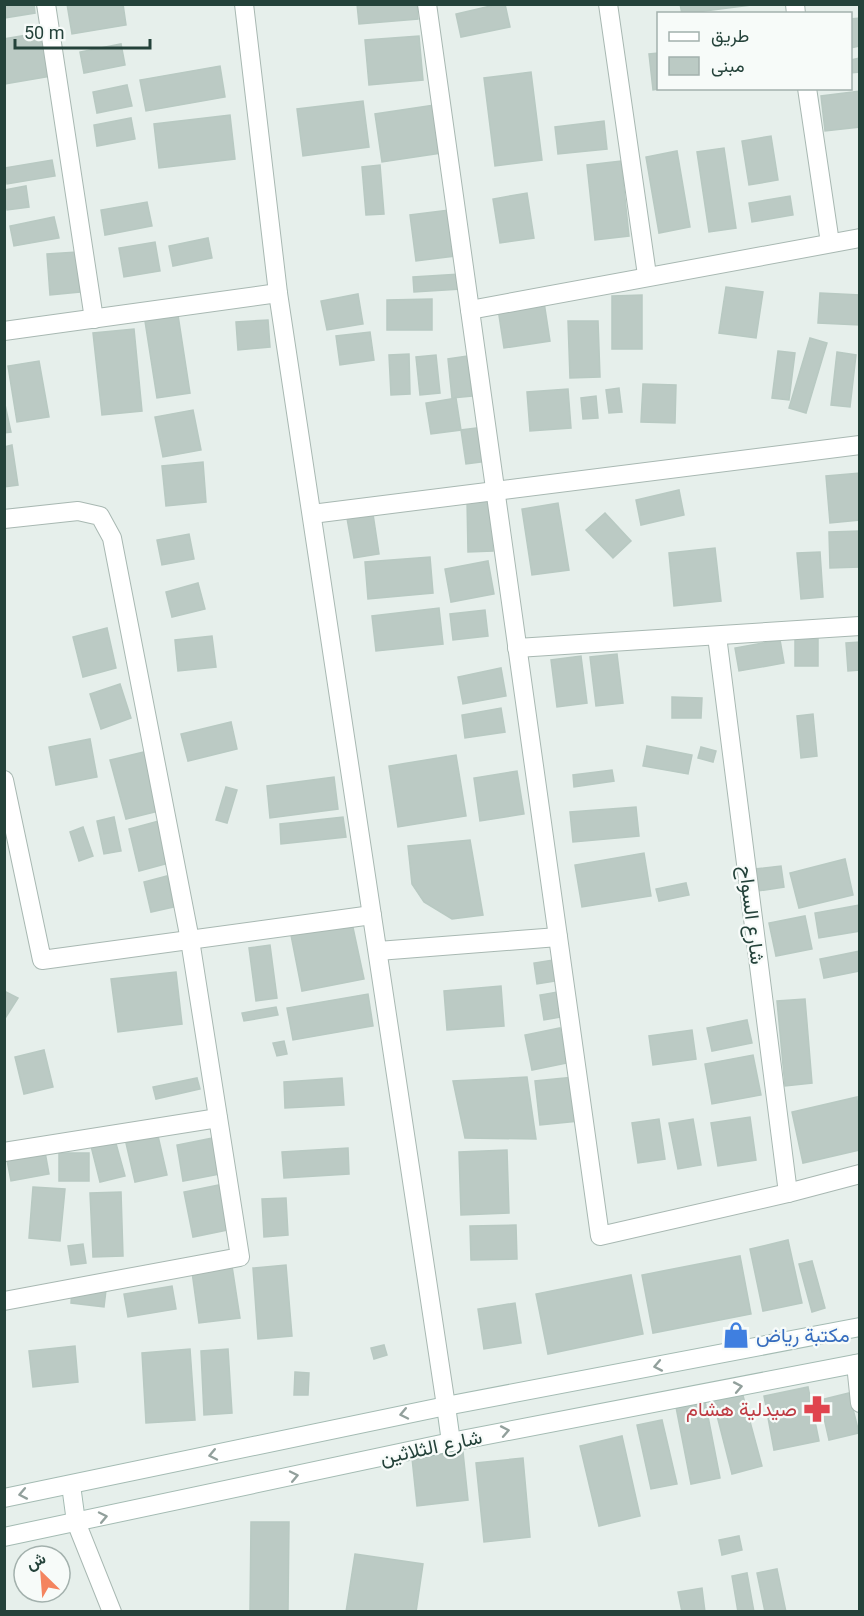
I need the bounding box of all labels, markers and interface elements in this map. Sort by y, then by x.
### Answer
scale bar [15,12,150,50]
legend [657,12,852,90]
text: 50 m [24,22,64,43]
text: طريق [711,25,749,47]
text: مبنى [711,55,745,77]
street label: شارع السواح [732,864,770,966]
shop icon: مكتبة رياض [721,1320,751,1350]
place label: مكتبة رياض [756,1323,850,1348]
one-way arrow [653,1359,663,1372]
one-way arrow [732,1381,742,1394]
pharmacy icon: صيدلية هشام [802,1394,832,1424]
place label: صيدلية هشام [686,1397,797,1422]
one-way arrow [400,1407,410,1420]
street label: شارع الثلاثين [378,1424,485,1471]
one-way arrow [500,1425,510,1438]
one-way arrow [209,1448,219,1461]
one-way arrow [288,1470,298,1483]
one-way arrow [18,1487,28,1500]
one-way arrow [98,1511,108,1524]
north arrow [12,1544,72,1604]
text: ش [23,1548,49,1574]

